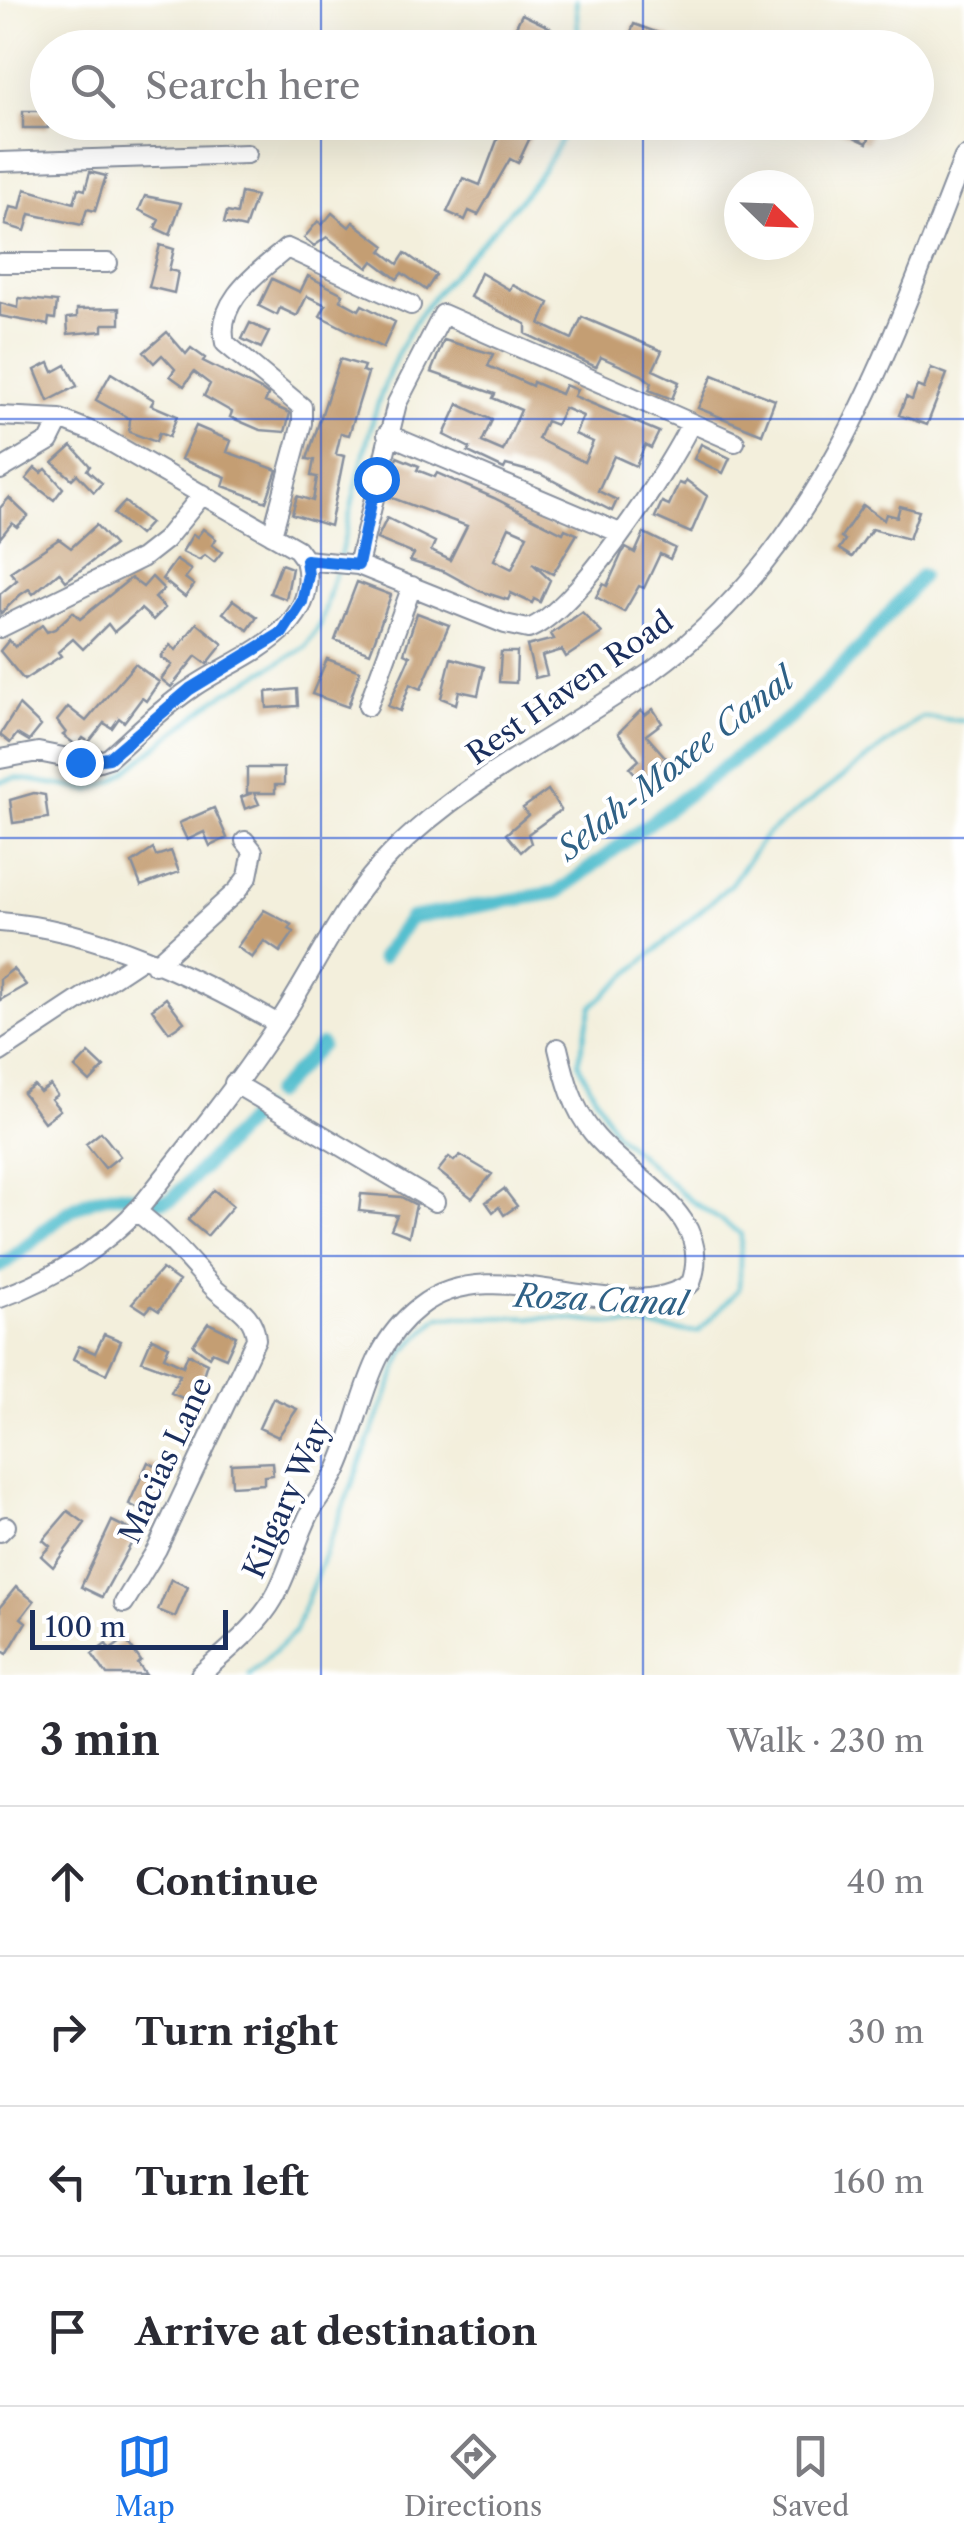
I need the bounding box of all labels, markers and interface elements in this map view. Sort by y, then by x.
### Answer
search box [30,30,934,140]
icon: search [65,58,120,113]
text: Search here [145,62,360,109]
north arrow [724,170,814,260]
route start [354,457,400,503]
street label: Rest Haven Road [459,603,680,773]
water label: Selah-Moxee Canal [548,657,805,869]
route end [58,740,104,786]
water label: Roza Canal [510,1275,692,1324]
street label: Macias Lane [111,1371,220,1549]
street label: Kilgary Way [235,1413,338,1584]
scale bar [30,1605,228,1650]
text: 100 m [45,1610,126,1644]
text: 3 min [40,1714,160,1766]
text: Walk · 230 m [727,1721,924,1760]
icon: ahead [40,1854,95,1909]
text: Continue [135,1858,318,1905]
text: 40 m [847,1862,924,1901]
icon: right [40,2004,95,2059]
text: Turn right [135,2008,338,2055]
text: 30 m [848,2012,924,2051]
icon: left [40,2154,95,2209]
text: Turn left [135,2158,309,2205]
text: 160 m [833,2162,924,2201]
icon: arrive [40,2304,95,2359]
text: Arrive at destination [135,2308,538,2355]
tab: Map [115,2429,175,2523]
tab: Directions [404,2429,542,2523]
tab: Saved [772,2429,849,2523]

